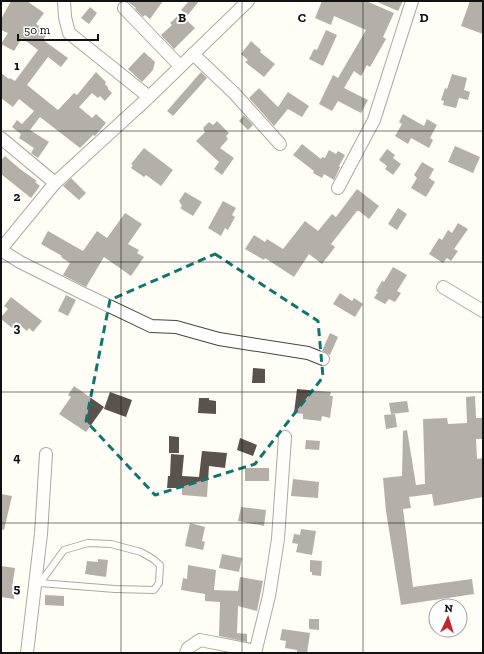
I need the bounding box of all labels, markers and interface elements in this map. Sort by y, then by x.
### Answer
text: B [178,10,186,25]
text: C [298,10,306,25]
text: D [419,10,429,25]
scale bar [18,16,98,42]
text: 50 m [24,23,51,37]
text: 1 [14,58,20,73]
text: 2 [14,189,21,204]
text: 3 [14,320,21,335]
text: 4 [13,450,21,465]
text: 5 [14,581,21,596]
north arrow [428,598,468,638]
text: N [444,602,454,615]

